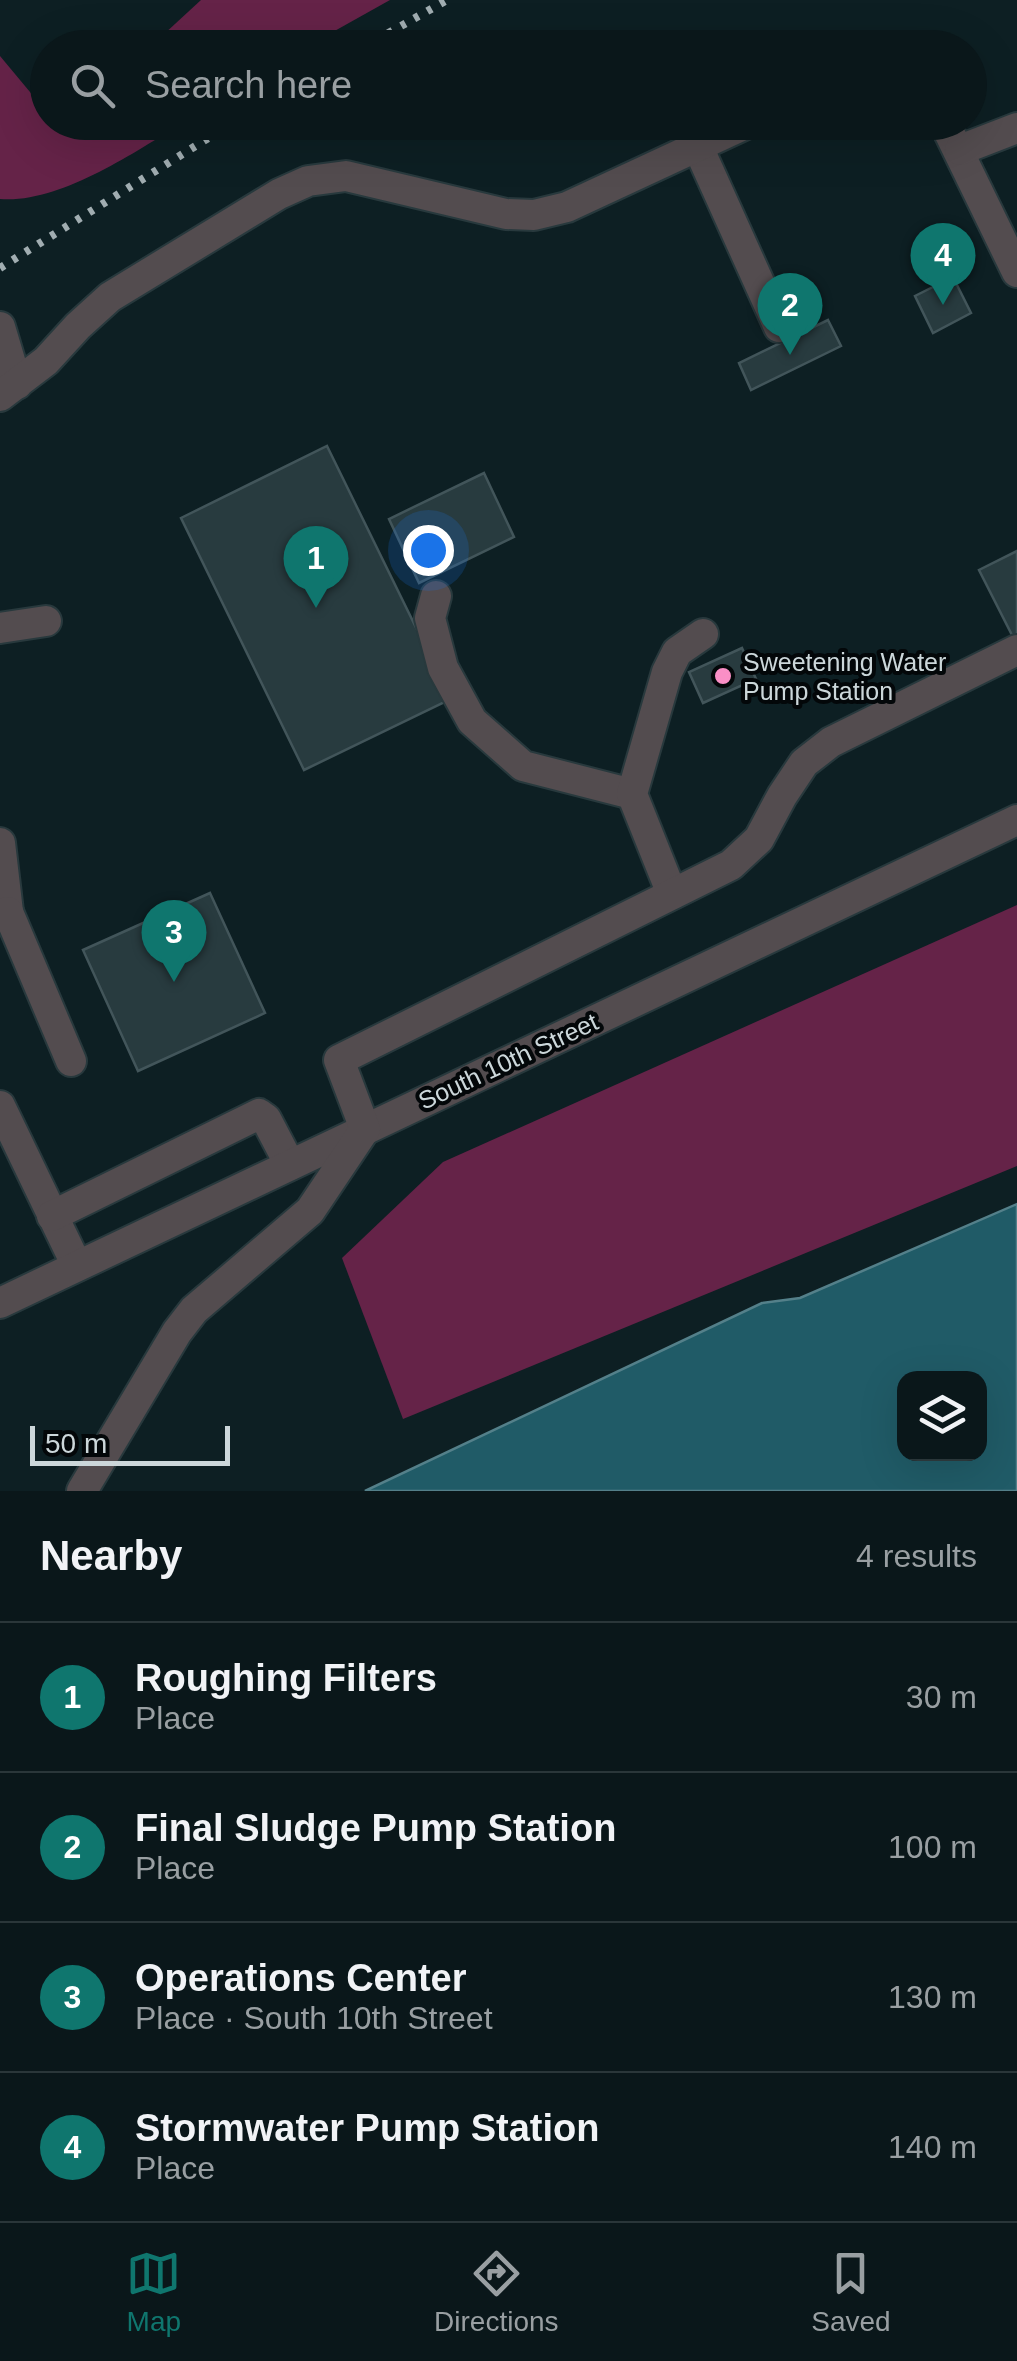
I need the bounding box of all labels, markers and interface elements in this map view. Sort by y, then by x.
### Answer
search box [30,30,987,140]
icon: search [65,58,120,113]
text: Search here [145,64,352,106]
pin: 4 [910,222,976,305]
pin: 2 [758,272,822,355]
your location [403,525,454,576]
pin: 1 [284,526,348,608]
place label: Sweetening Water Pump Station [743,648,946,705]
marker: Sweetening Water Pump Station [712,665,734,687]
pin: 3 [142,900,206,982]
street label: South 10th Street [414,1007,602,1115]
map controls [897,1371,987,1461]
button: layers [897,1371,987,1461]
scale bar [30,1421,230,1466]
text: 50 m [45,1428,107,1459]
text: Nearby [40,1532,182,1579]
text: 4 results [856,1538,977,1574]
text: Roughing Filters [135,1657,437,1699]
text: 1 [64,1679,81,1715]
text: 30 m [906,1679,977,1715]
text: Place [135,1700,215,1736]
text: Final Sludge Pump Station [135,1807,616,1849]
text: 2 [64,1829,81,1865]
text: 100 m [888,1829,977,1865]
text: Place [135,1850,215,1886]
text: Operations Center [135,1957,467,1999]
text: 3 [64,1979,81,2015]
text: 130 m [888,1979,977,2015]
text: Place · South 10th Street [135,2000,493,2036]
text: Stormwater Pump Station [135,2107,600,2149]
text: 4 [64,2129,81,2165]
text: 140 m [888,2129,977,2165]
text: Place [135,2150,215,2186]
tab: Map [126,2246,181,2338]
tab: Directions [434,2246,559,2338]
tab: Saved [811,2246,891,2338]

